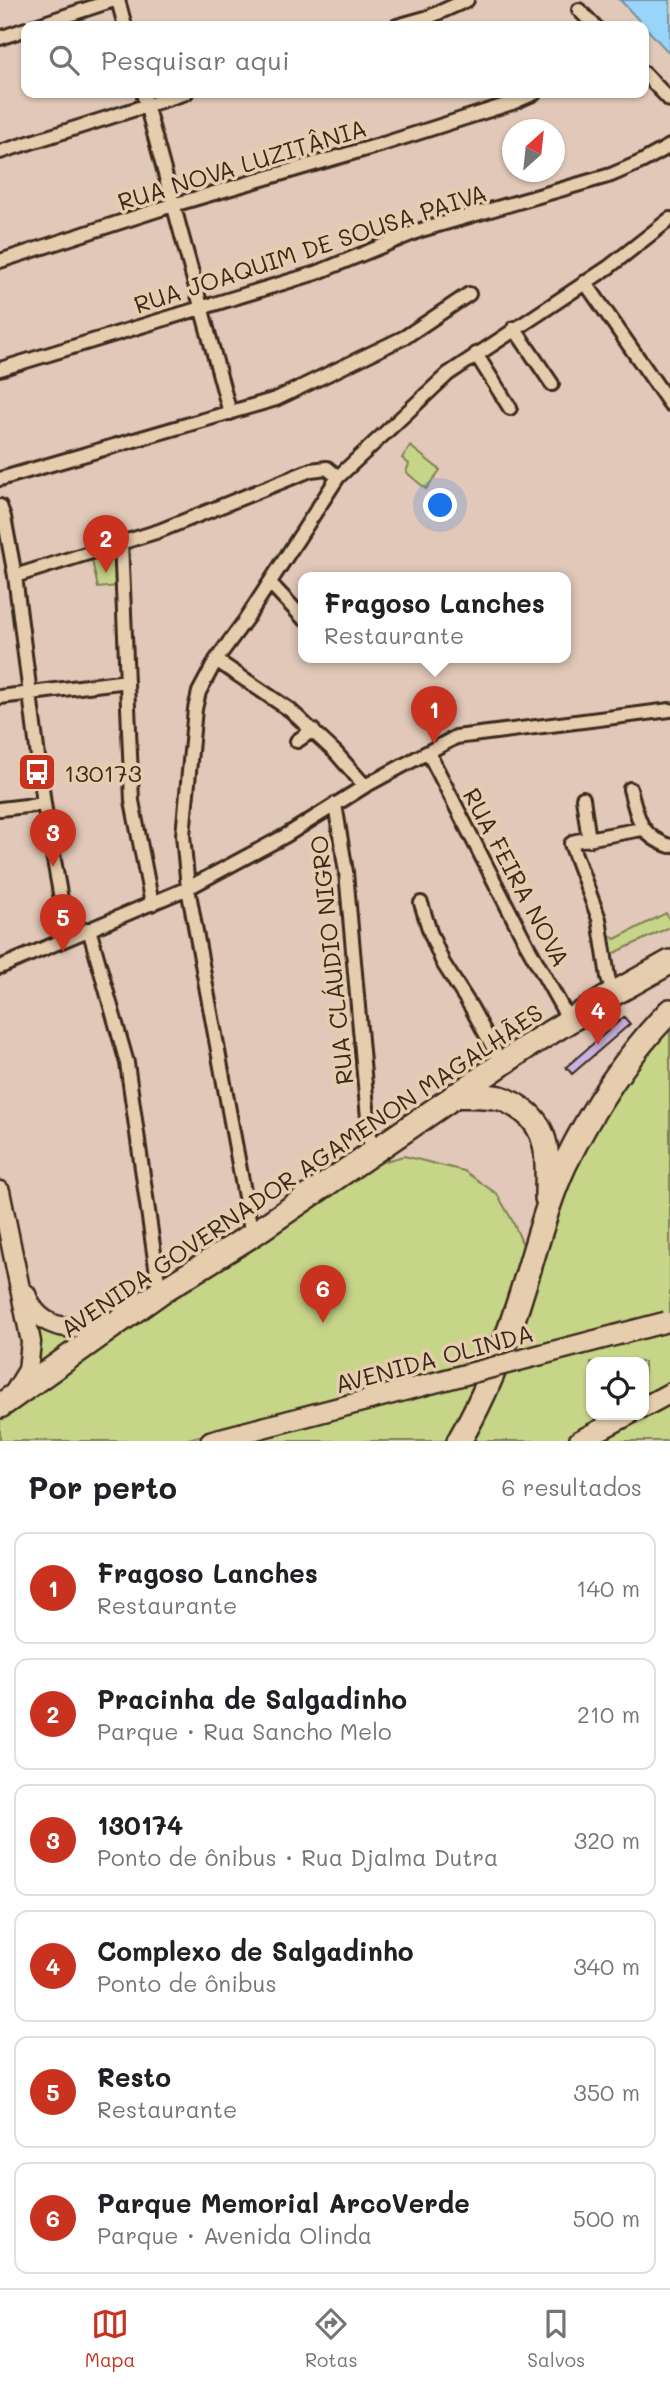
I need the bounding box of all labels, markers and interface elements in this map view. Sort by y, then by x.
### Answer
search box [21,21,649,98]
icon: search [45,41,83,79]
text: Pesquisar aqui [101,43,290,77]
street label: RUA NOVA LUZITÂNIA [114,111,370,217]
north arrow [502,119,565,182]
street label: RUA JOAQUIM DE SOUSA PAIVA [130,176,490,320]
your location [423,488,457,522]
pin: 2 [83,515,129,573]
popup [298,572,571,663]
text: Fragoso Lanches [324,586,545,620]
text: Restaurante [324,620,464,650]
pin: 1 [411,686,457,744]
bus stop icon: 130173 [16,751,58,793]
place label: 130173 [64,757,142,788]
street label: RUA FEIRA NOVA [457,782,577,972]
pin: 3 [30,809,76,867]
street label: RUA CLÁUDIO NIGRO [302,834,360,1086]
pin: 5 [40,894,86,952]
pin: 4 [575,987,621,1045]
street label: AVENIDA GOVERNADOR AGAMENON MAGALHÃES [54,996,548,1344]
pin: 6 [300,1265,346,1323]
street label: AVENIDA OLINDA [331,1317,537,1399]
map controls [586,1357,649,1420]
button: locate [586,1357,649,1420]
text: Por perto [28,1467,177,1507]
text: 6 resultados [502,1472,642,1502]
text: Fragoso Lanches [97,1556,318,1590]
text: 1 [48,1573,58,1603]
text: 140 m [576,1573,640,1603]
text: Restaurante [97,1590,237,1620]
text: Pracinha de Salgadinho [97,1682,407,1716]
text: 2 [47,1699,59,1729]
text: 210 m [577,1699,640,1729]
text: Parque · Rua Sancho Melo [97,1716,392,1746]
text: 130174 [97,1808,183,1842]
text: 3 [46,1825,60,1855]
text: 320 m [574,1825,640,1855]
text: Ponto de ônibus · Rua Djalma Dutra [97,1842,498,1872]
text: Complexo de Salgadinho [97,1934,414,1968]
text: 4 [46,1951,60,1981]
text: 340 m [573,1951,640,1981]
text: Ponto de ônibus [97,1968,277,1998]
text: Resto [97,2060,171,2094]
text: 5 [46,2077,60,2107]
text: 350 m [573,2077,640,2107]
text: Restaurante [97,2094,237,2124]
text: Parque Memorial ArcoVerde [97,2186,470,2220]
text: 6 [46,2203,60,2233]
text: 500 m [573,2203,640,2233]
text: Parque · Avenida Olinda [97,2220,372,2250]
tab: Mapa [85,2305,135,2372]
tab: Rotas [305,2305,358,2372]
tab: Salvos [527,2305,585,2372]

